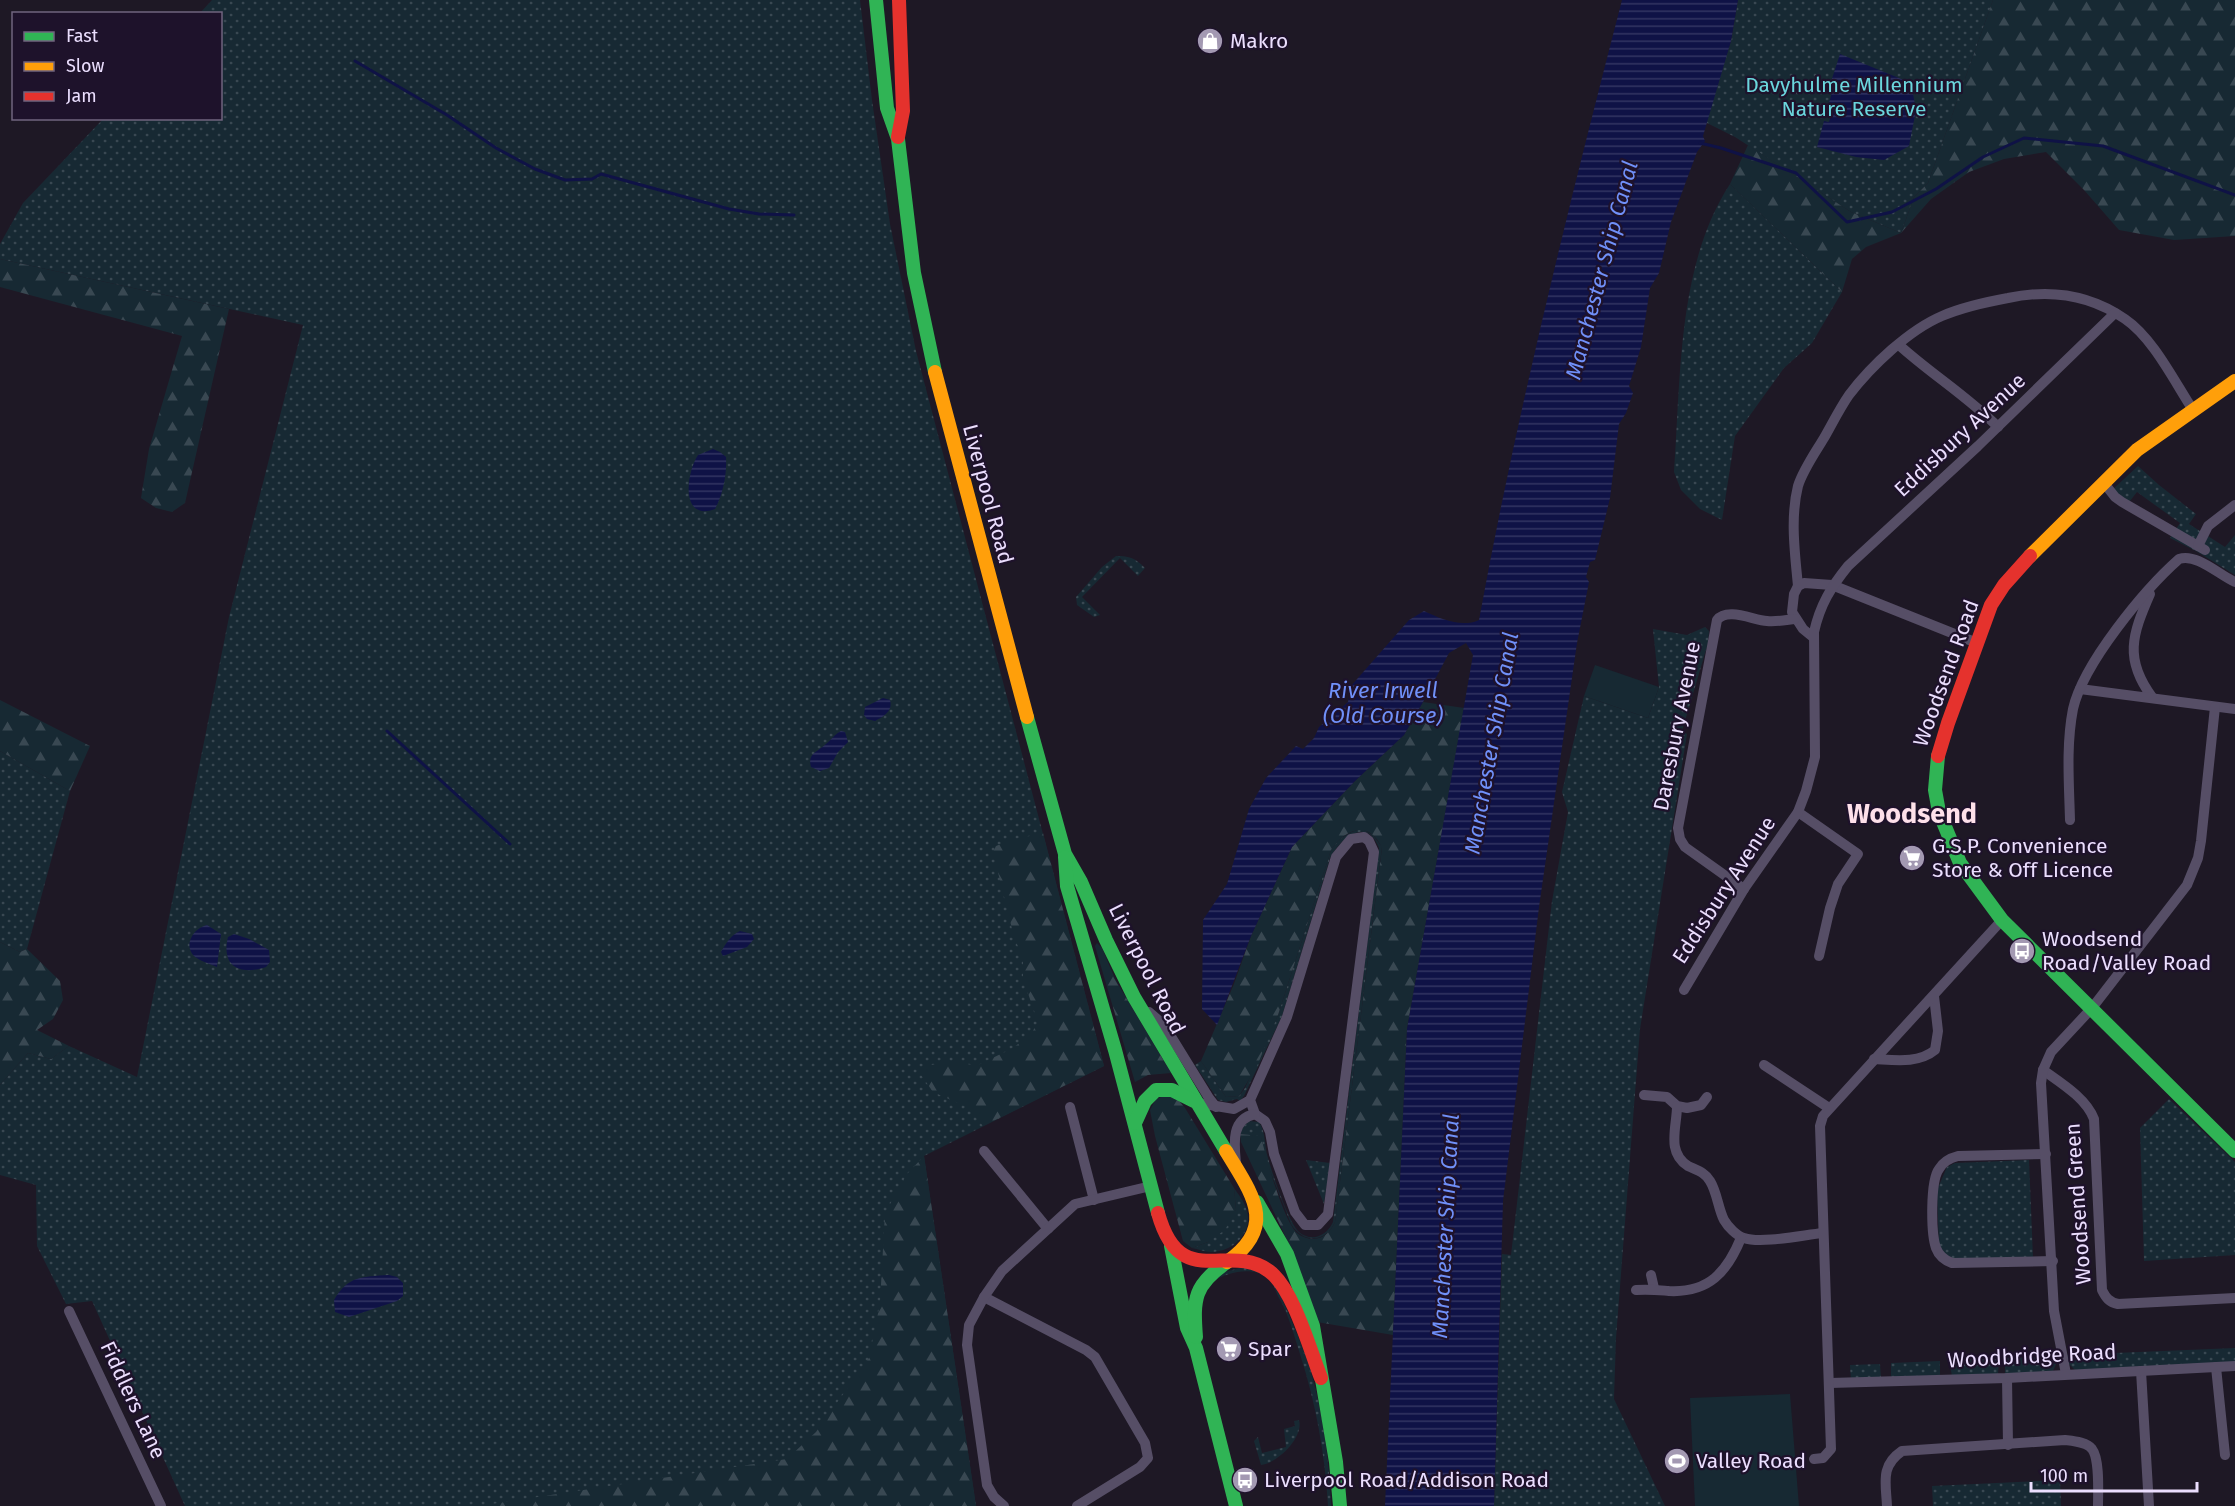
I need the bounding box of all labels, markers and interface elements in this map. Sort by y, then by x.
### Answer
legend [12,12,222,120]
text: Fast [66,25,99,47]
shop icon: Makro [1195,26,1225,56]
place label: Makro [1230,28,1288,54]
text: Slow [66,55,105,77]
park label: Davyhulme Millennium Nature Reserve [1745,72,1963,122]
text: Jam [66,85,97,107]
water label: Manchester Ship Canal [1559,158,1644,382]
street label: Eddisbury Avenue [1889,368,2031,502]
street label: Liverpool Road [957,421,1019,567]
street label: Woodsend Road [1907,596,1985,750]
water label: Manchester Ship Canal [1459,630,1524,856]
street label: Daresbury Avenue [1648,639,1706,813]
water label: River Irwell (Old Course) [1323,677,1443,729]
district label: Woodsend [1847,798,1977,830]
street label: Eddisbury Avenue [1667,812,1781,968]
place label: G.S.P. Convenience Store & Off Licence [1932,833,2113,883]
supermarket icon: G.S.P. Convenience Store & Off Licence [1897,843,1927,873]
street label: Liverpool Road [1103,899,1191,1039]
place label: Woodsend Road/Valley Road [2042,926,2211,976]
bus stop icon: Woodsend Road/Valley Road [2007,936,2037,966]
water label: Manchester Ship Canal [1426,1113,1465,1339]
street label: Woodsend Green [2059,1122,2097,1286]
supermarket icon: Spar [1214,1334,1244,1364]
place label: Spar [1248,1336,1291,1362]
street label: Fiddlers Lane [94,1337,172,1463]
street label: Woodbridge Road [1947,1339,2117,1373]
sports icon: Valley Road [1662,1446,1692,1476]
place label: Valley Road [1696,1448,1806,1474]
scale bar [2031,1455,2198,1493]
bus stop icon: Liverpool Road/Addison Road [1230,1465,1260,1495]
text: 100 m [2040,1465,2088,1487]
place label: Liverpool Road/Addison Road [1264,1467,1549,1493]

